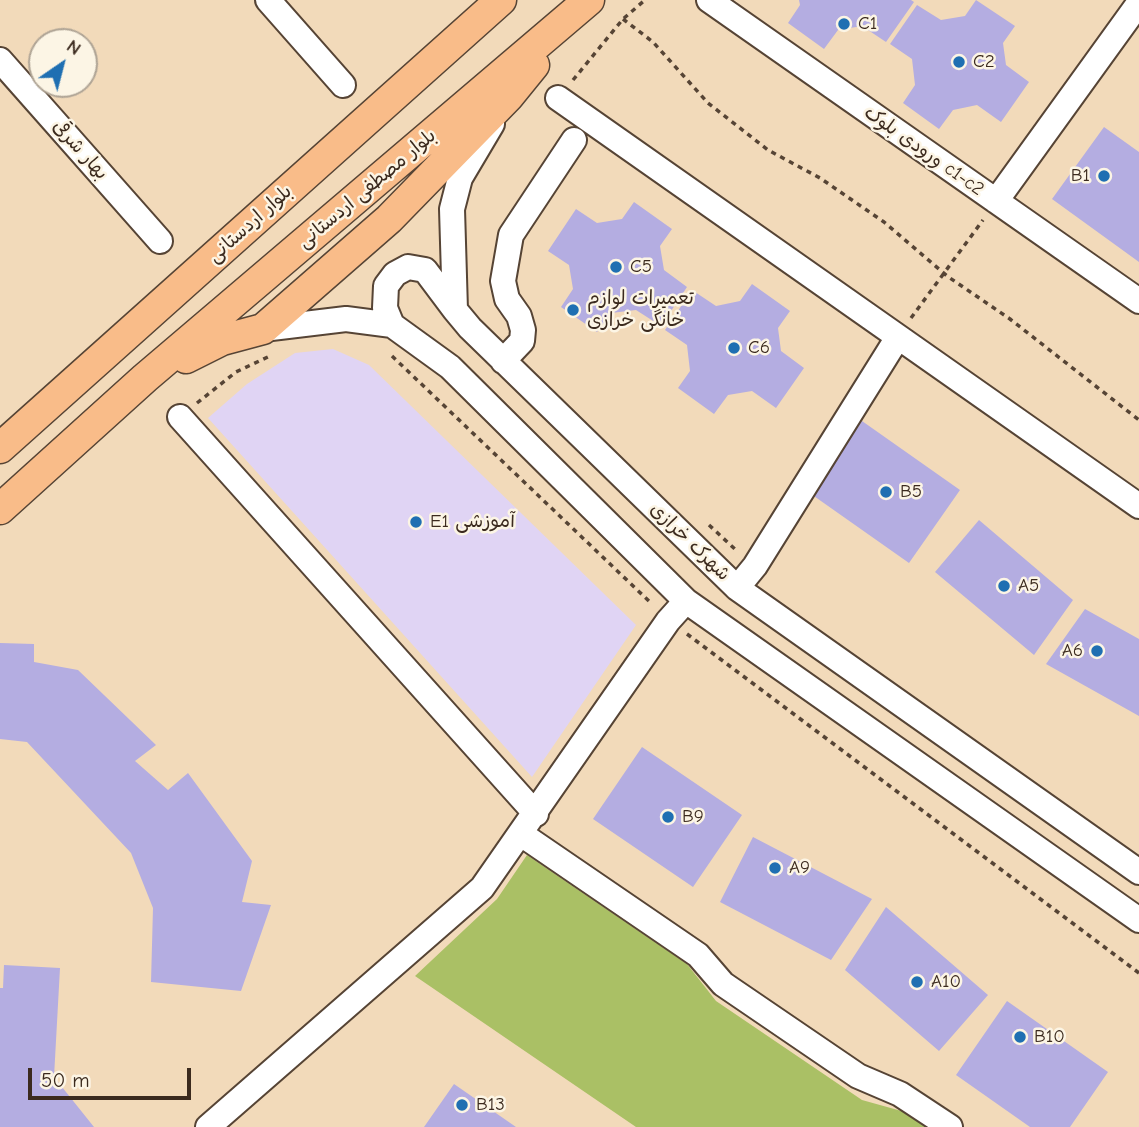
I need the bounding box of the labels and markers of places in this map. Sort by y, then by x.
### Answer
place label: C1 [858,13,877,35]
marker: C1 [836,16,852,32]
place label: C2 [973,51,995,73]
marker: C2 [951,54,967,70]
place label: B1 [1071,165,1090,187]
marker: B1 [1096,168,1112,184]
place label: C5 [630,256,652,278]
marker: C5 [608,259,624,275]
place label: تعمیرات لوازم خانگی خرازی [587,288,694,332]
marker: تعمیرات لوازم خانگی خرازی [565,302,581,318]
place label: C6 [748,337,770,359]
marker: C6 [726,340,742,356]
place label: B5 [900,481,922,503]
marker: B5 [878,484,894,500]
place label: E1 آموزشی [430,511,515,533]
marker: E1 آموزشی [408,514,424,530]
place label: A5 [1018,575,1039,597]
marker: A5 [996,578,1012,594]
place label: A6 [1062,640,1083,662]
marker: A6 [1089,643,1105,659]
place label: B9 [682,806,704,828]
marker: B9 [660,809,676,825]
place label: A9 [789,857,810,879]
marker: A9 [767,860,783,876]
place label: A10 [931,971,961,993]
marker: A10 [909,974,925,990]
place label: B10 [1034,1026,1065,1048]
marker: B10 [1012,1029,1028,1045]
place label: B13 [476,1094,505,1116]
marker: B13 [454,1097,470,1113]

